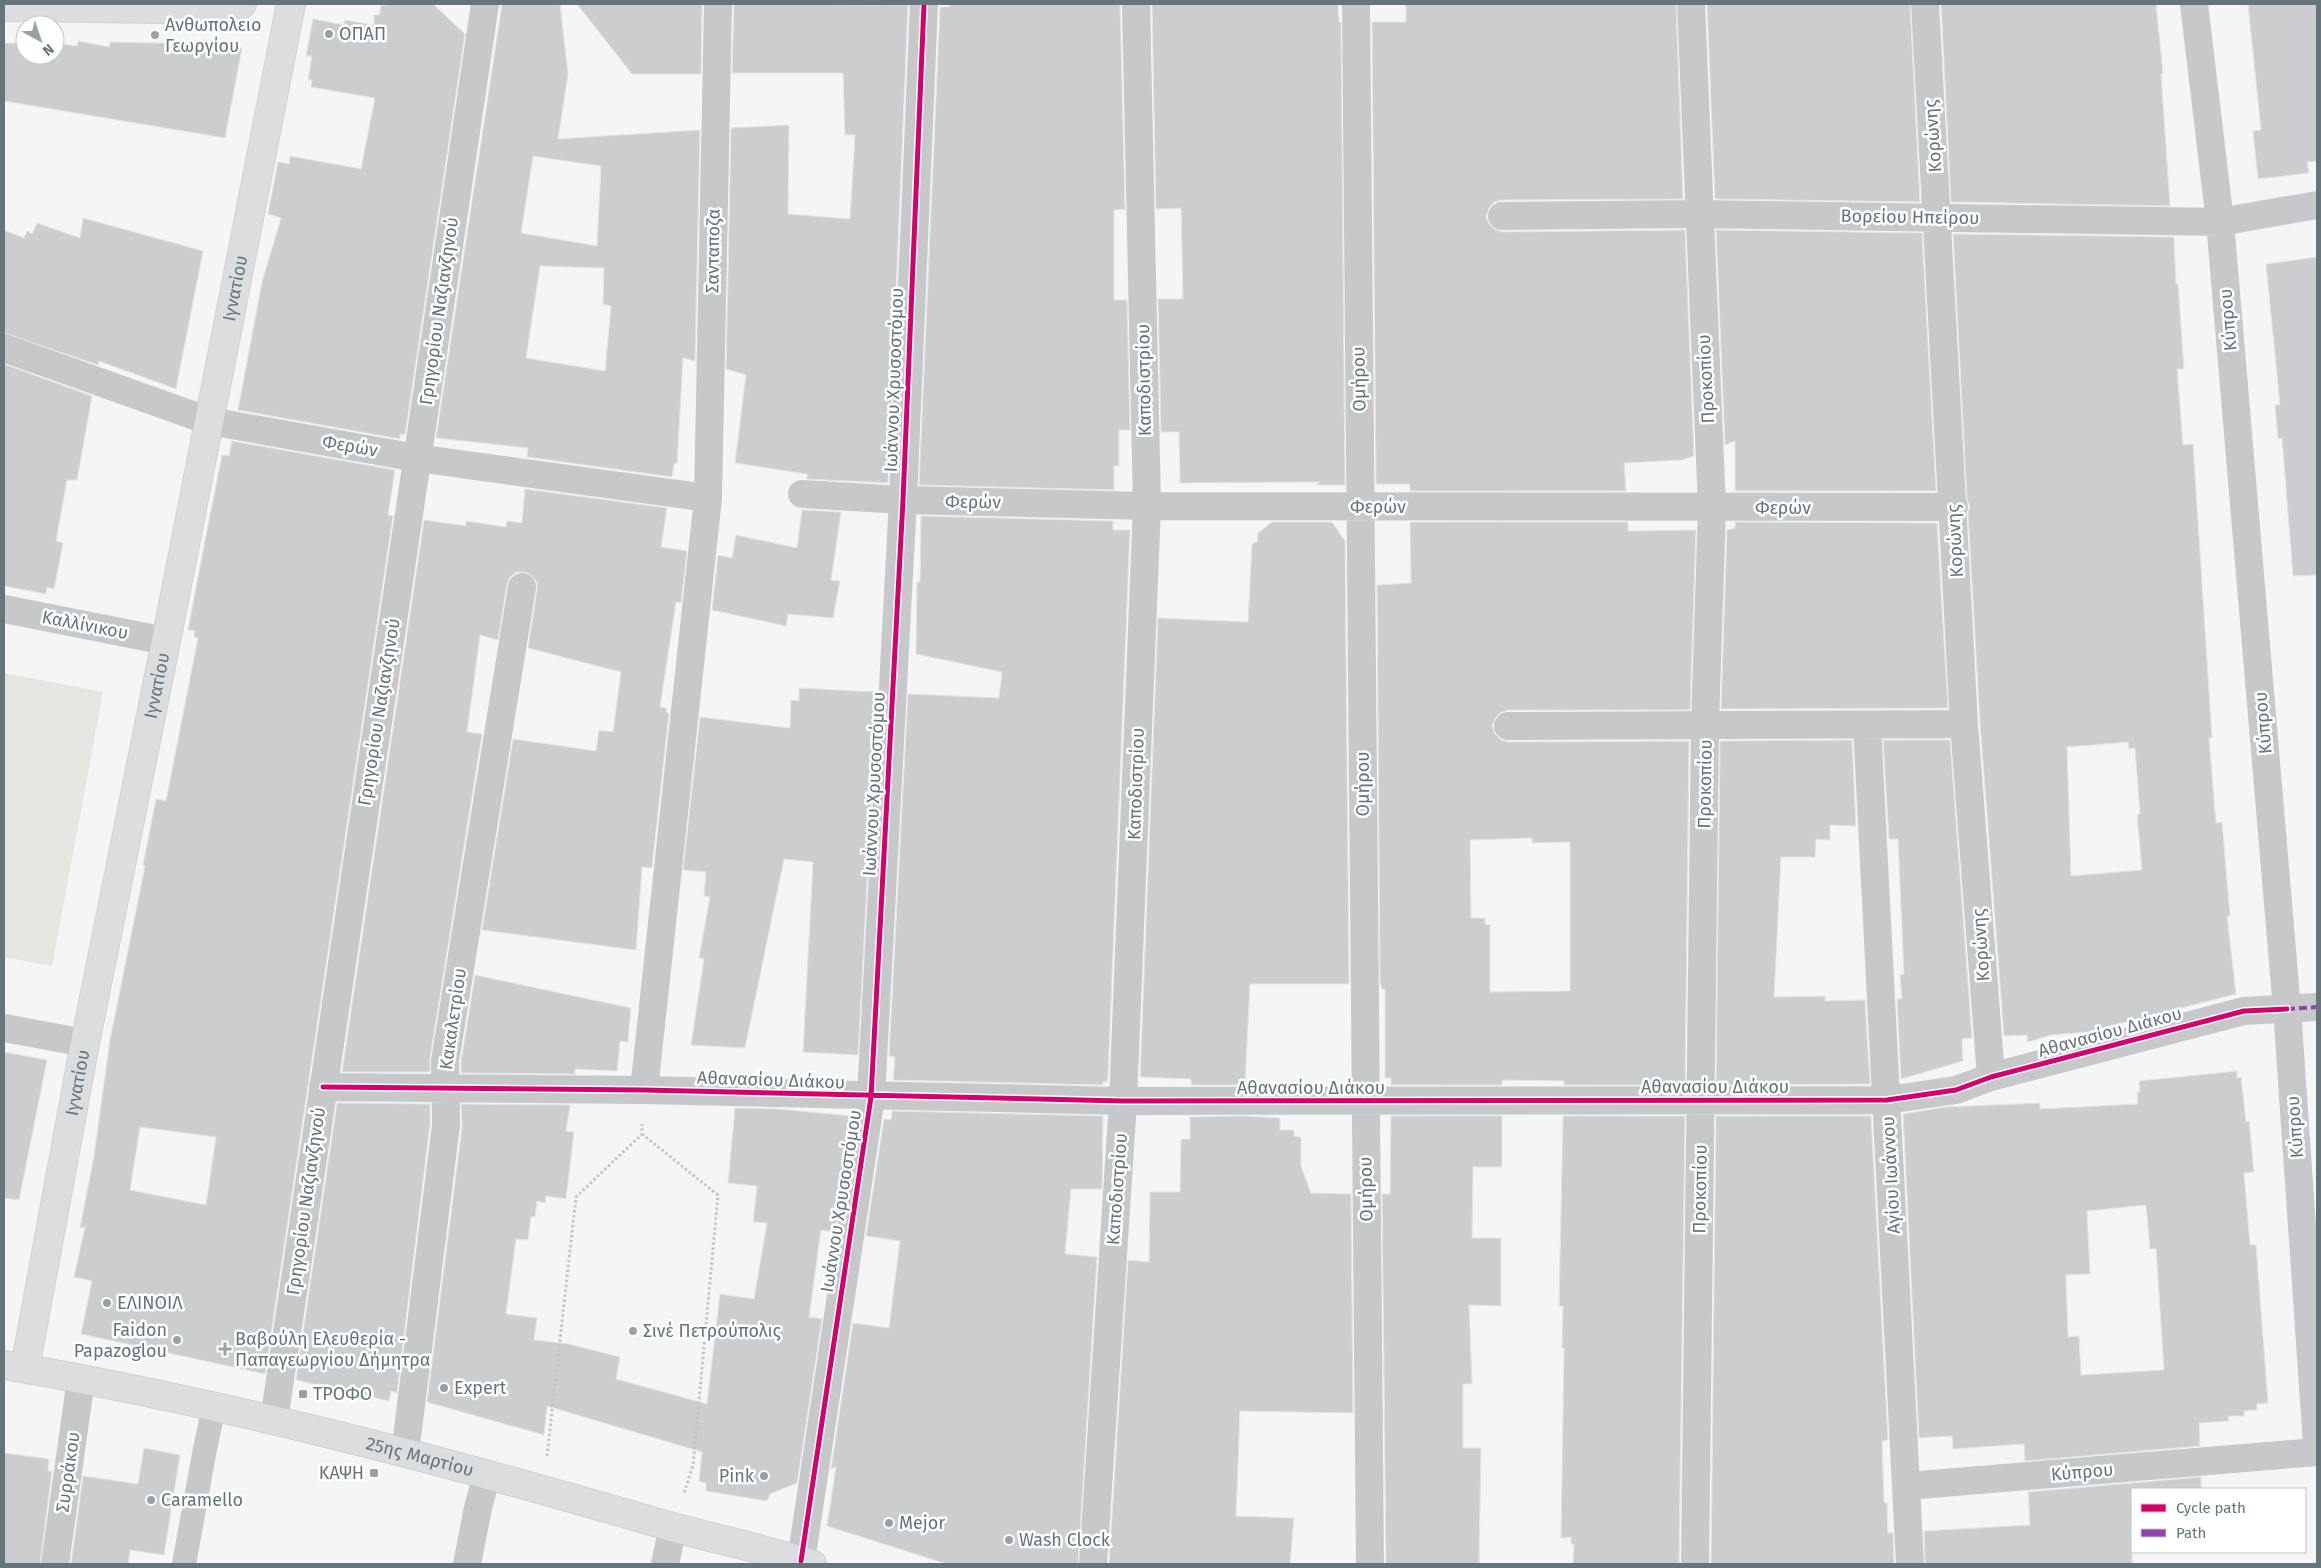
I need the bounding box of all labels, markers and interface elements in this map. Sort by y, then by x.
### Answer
place label: Ανθωπολειο Γεωργίου [165,14,261,57]
north arrow [15,15,65,65]
place label: ΟΠΑΠ [339,23,386,45]
marker: ΟΠΑΠ [323,28,335,40]
marker: Ανθωπολειο Γεωργίου [149,29,161,41]
text: N [39,40,57,59]
street label: Κορώνης [1919,98,1947,173]
street label: Βορείου Ηπείρου [1840,205,1980,229]
street label: Σανταποζα [701,209,725,293]
street label: Γρηγορίου Ναζιανζηνού [415,216,463,406]
street label: Ιγνατίου [218,253,252,323]
street label: Ιωάννου Χρυσοστόμου [880,287,908,473]
street label: Κύπρου [2214,288,2242,352]
street label: Καποδιστρίου [1132,324,1156,436]
street label: Προκοπίου [1693,334,1719,424]
street label: Ομήρου [1347,346,1371,412]
street label: Φερών [321,430,380,462]
street label: Φερών [945,491,1001,513]
street label: Φερών [1350,496,1406,518]
street label: Φερών [1755,497,1811,519]
street label: Κορώνης [1942,503,1968,578]
street label: Καλλίνικου [40,606,130,644]
street label: Γρηγορίου Ναζιανζηνού [353,617,405,807]
street label: Ιγνατίου [140,651,174,721]
street label: Ιωάννου Χρυσοστόμου [858,691,890,877]
street label: Κύπρου [2249,691,2277,755]
street label: Καποδιστρίου [1123,728,1149,840]
street label: Προκοπίου [1693,739,1717,829]
street label: Ομήρου [1352,752,1374,817]
street label: Κορώνης [1967,907,1995,982]
street label: Κακαλετρίου [435,967,471,1071]
street label: Αθανασίου Διάκου [2036,1002,2184,1062]
street label: Ιγνατίου [61,1048,95,1118]
street label: Αθανασίου Διάκου [697,1066,845,1094]
street label: Αθανασίου Διάκου [1641,1076,1789,1098]
street label: Αθανασίου Διάκου [1237,1077,1385,1099]
street label: Κύπρου [2282,1095,2308,1159]
street label: Γρηγορίου Ναζιανζηνού [282,1106,330,1296]
street label: Ιωάννου Χρυσοστόμου [816,1108,866,1294]
street label: Αγίου Ιωάννου [1877,1116,1905,1234]
street label: Καποδιστρίου [1102,1132,1132,1246]
street label: Προκοπίου [1688,1144,1712,1234]
street label: Ομήρου [1354,1156,1378,1222]
place label: ΕΛΙΝΟΙΛ [117,1292,183,1314]
marker: ΕΛΙΝΟΙΛ [101,1297,113,1309]
place label: Faidon Papazoglou [74,1319,167,1362]
place label: Σινέ Πετρούπολις [643,1320,782,1342]
marker: Σινέ Πετρούπολις [627,1325,639,1337]
place label: Βαβούλη Ελευθερία - Παπαγεωργίου Δήμητρα [235,1328,430,1371]
marker: Faidon Papazoglou [171,1334,183,1346]
marker: Βαβούλη Ελευθερία - Παπαγεωργίου Δήμητρα [219,1343,231,1355]
place label: Expert [454,1377,507,1399]
marker: Expert [438,1382,450,1394]
place label: ΤΡΟΦΟ [313,1383,372,1405]
marker: ΤΡΟΦΟ [297,1388,309,1400]
street label: Συρράκου [51,1430,85,1514]
street label: 25ης Μαρτίου [364,1432,476,1481]
street label: Κύπρου [2050,1458,2114,1486]
place label: ΚΑΨΗ [319,1462,364,1484]
place label: Pink [719,1465,755,1487]
marker: ΚΑΨΗ [368,1467,380,1479]
marker: Pink [758,1470,770,1482]
legend [2131,1488,2306,1553]
place label: Caramello [161,1489,243,1511]
marker: Caramello [145,1494,157,1506]
text: Cycle path [2176,1499,2246,1517]
place label: Mejor [899,1512,945,1534]
marker: Mejor [883,1517,895,1529]
text: Path [2176,1524,2206,1542]
place label: Wash Clock [1019,1529,1111,1551]
marker: Wash Clock [1003,1534,1015,1546]

